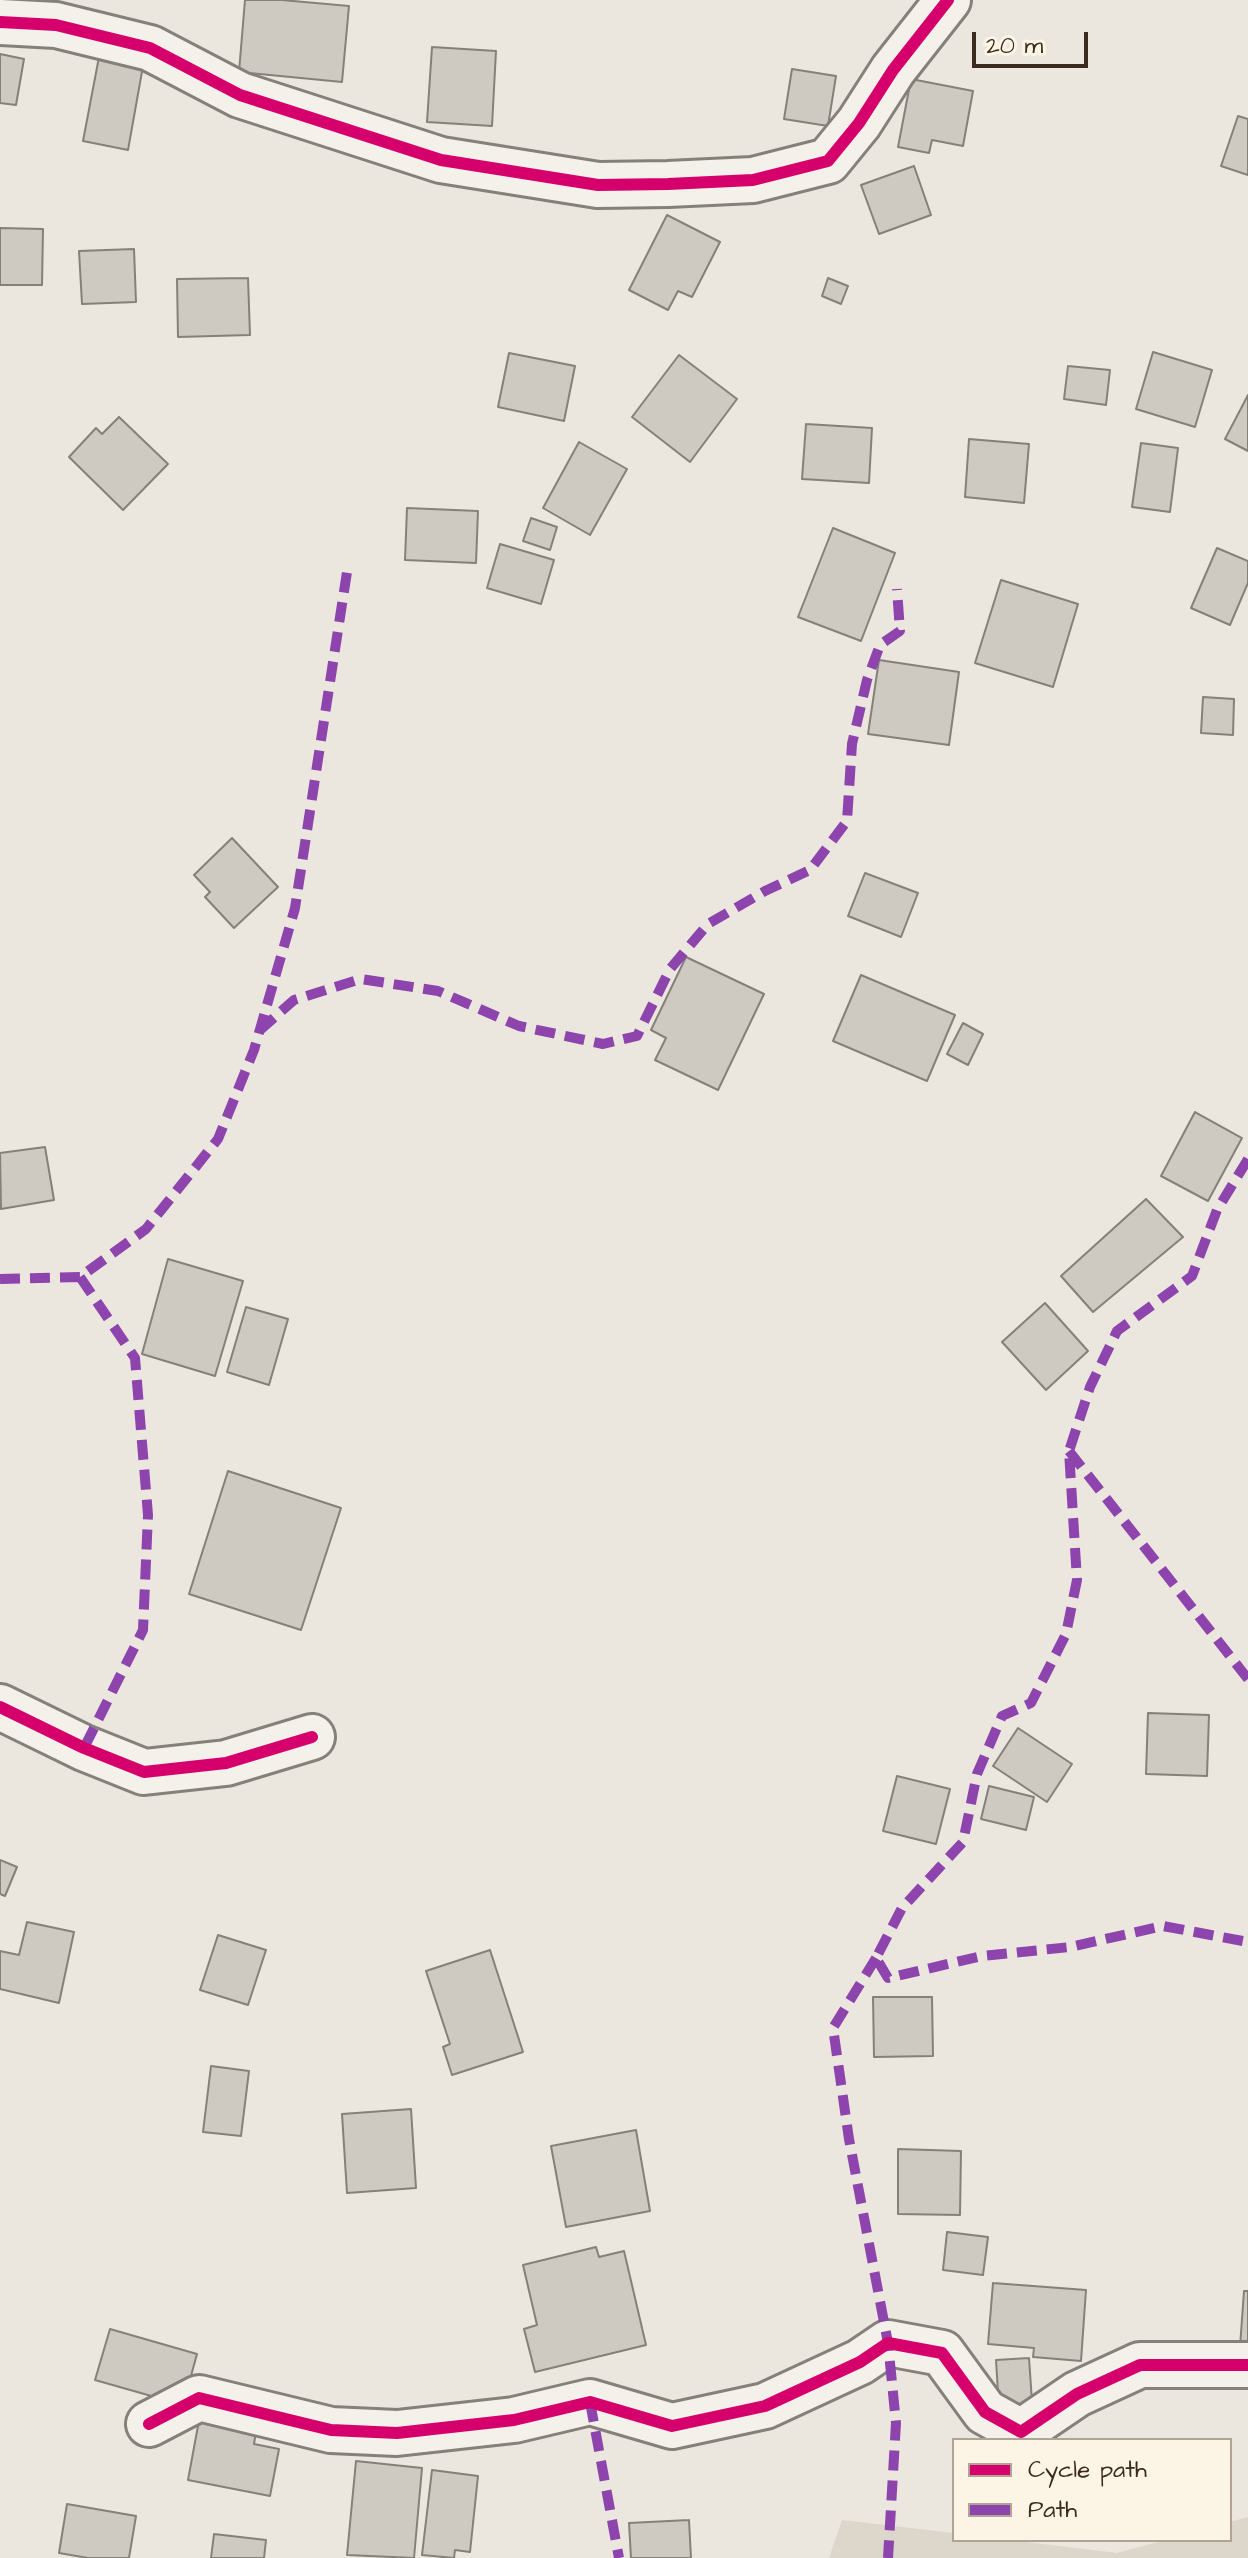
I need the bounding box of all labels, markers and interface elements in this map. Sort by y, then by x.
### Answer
scale bar [976,16,1092,66]
text: 20 m [986,29,1043,63]
legend [952,2438,1232,2542]
text: Cycle path [1028,2453,1147,2487]
text: Path [1028,2493,1077,2527]

